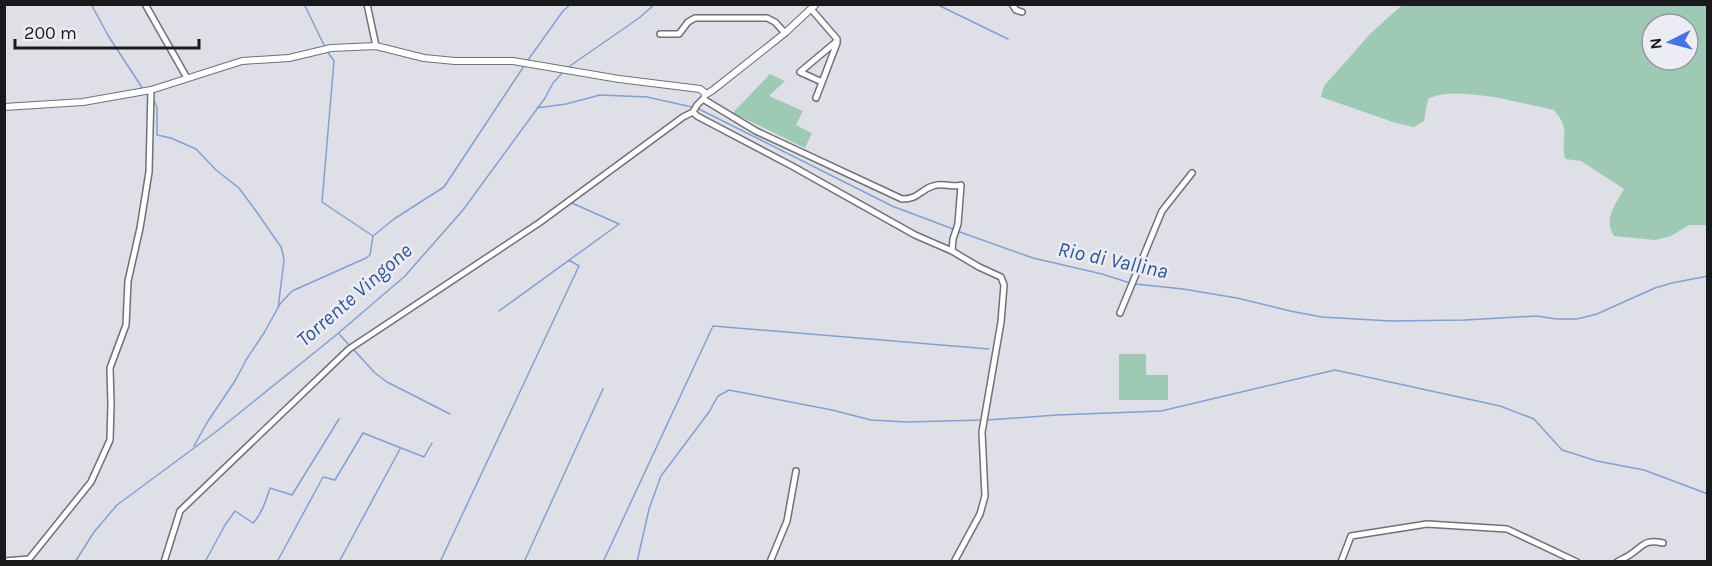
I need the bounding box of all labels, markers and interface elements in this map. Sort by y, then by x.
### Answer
scale bar [15,12,200,50]
north arrow [1640,12,1700,72]
text: 200 m [24,22,77,44]
text: N [1646,37,1666,50]
water label: Rio di Vallina [1056,237,1170,283]
water label: Torrente Vingone [291,238,417,352]

